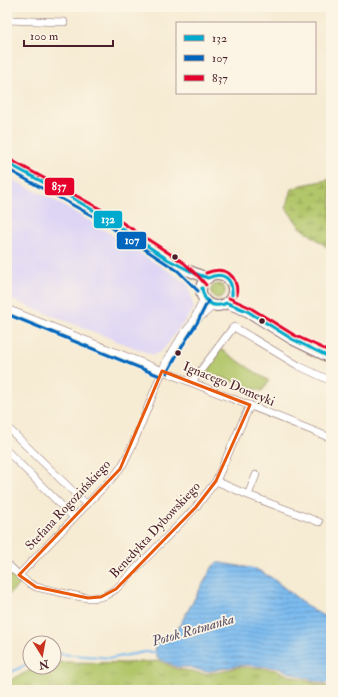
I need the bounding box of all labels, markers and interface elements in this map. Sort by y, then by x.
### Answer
scale bar [24,22,113,48]
legend [176,22,316,94]
text: 100 m [30,29,59,44]
text: 132 [212,31,227,46]
text: 107 [212,51,228,66]
text: 837 [212,71,228,86]
line badge: 837 [44,177,75,196]
text: 837 [52,180,67,193]
line badge: 132 [93,210,123,229]
text: 132 [101,213,115,226]
line badge: 107 [116,231,147,250]
text: 107 [125,234,140,247]
unlabelled marker [170,252,180,262]
unlabelled marker [257,316,267,326]
unlabelled marker [173,348,183,358]
street label: Ignacego Domeyki [180,358,278,411]
street label: Stefana Rogozińskiego [22,456,114,554]
street label: Benedykta Dybowskiego [106,479,204,582]
water label: Potok Rotmanka [149,610,237,650]
north arrow [22,635,62,675]
text: N [37,657,51,672]

